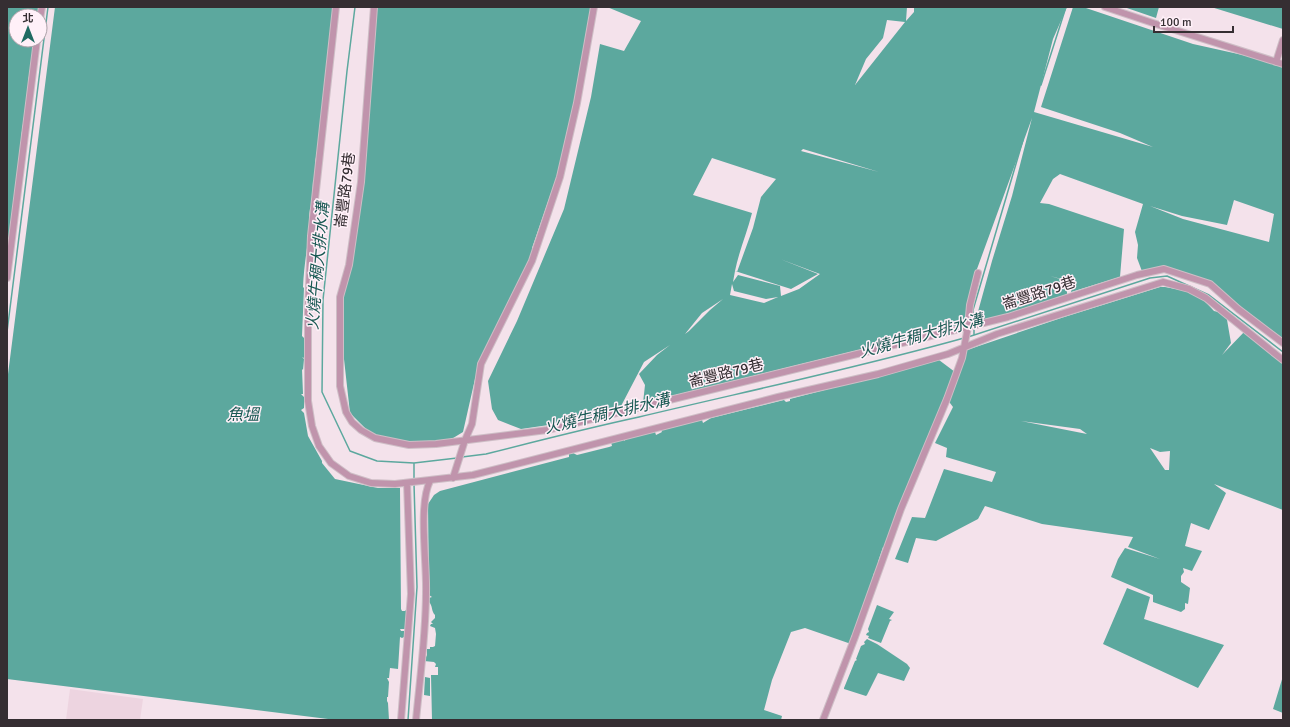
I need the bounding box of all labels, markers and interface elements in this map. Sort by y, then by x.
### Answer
north arrow [8,8,48,48]
scale bar [1154,8,1233,34]
text: 北 [23,12,34,25]
text: 100 m [1160,15,1192,30]
street label: 崙豐路79巷 [331,151,359,229]
water label: 火燒牛稠大排水溝 [302,199,334,331]
street label: 崙豐路79巷 [1000,273,1078,313]
water label: 火燒牛稠大排水溝 [857,309,987,362]
street label: 崙豐路79巷 [687,355,765,391]
water label: 火燒牛稠大排水溝 [542,389,674,438]
water label: 魚塭 [227,405,261,425]

